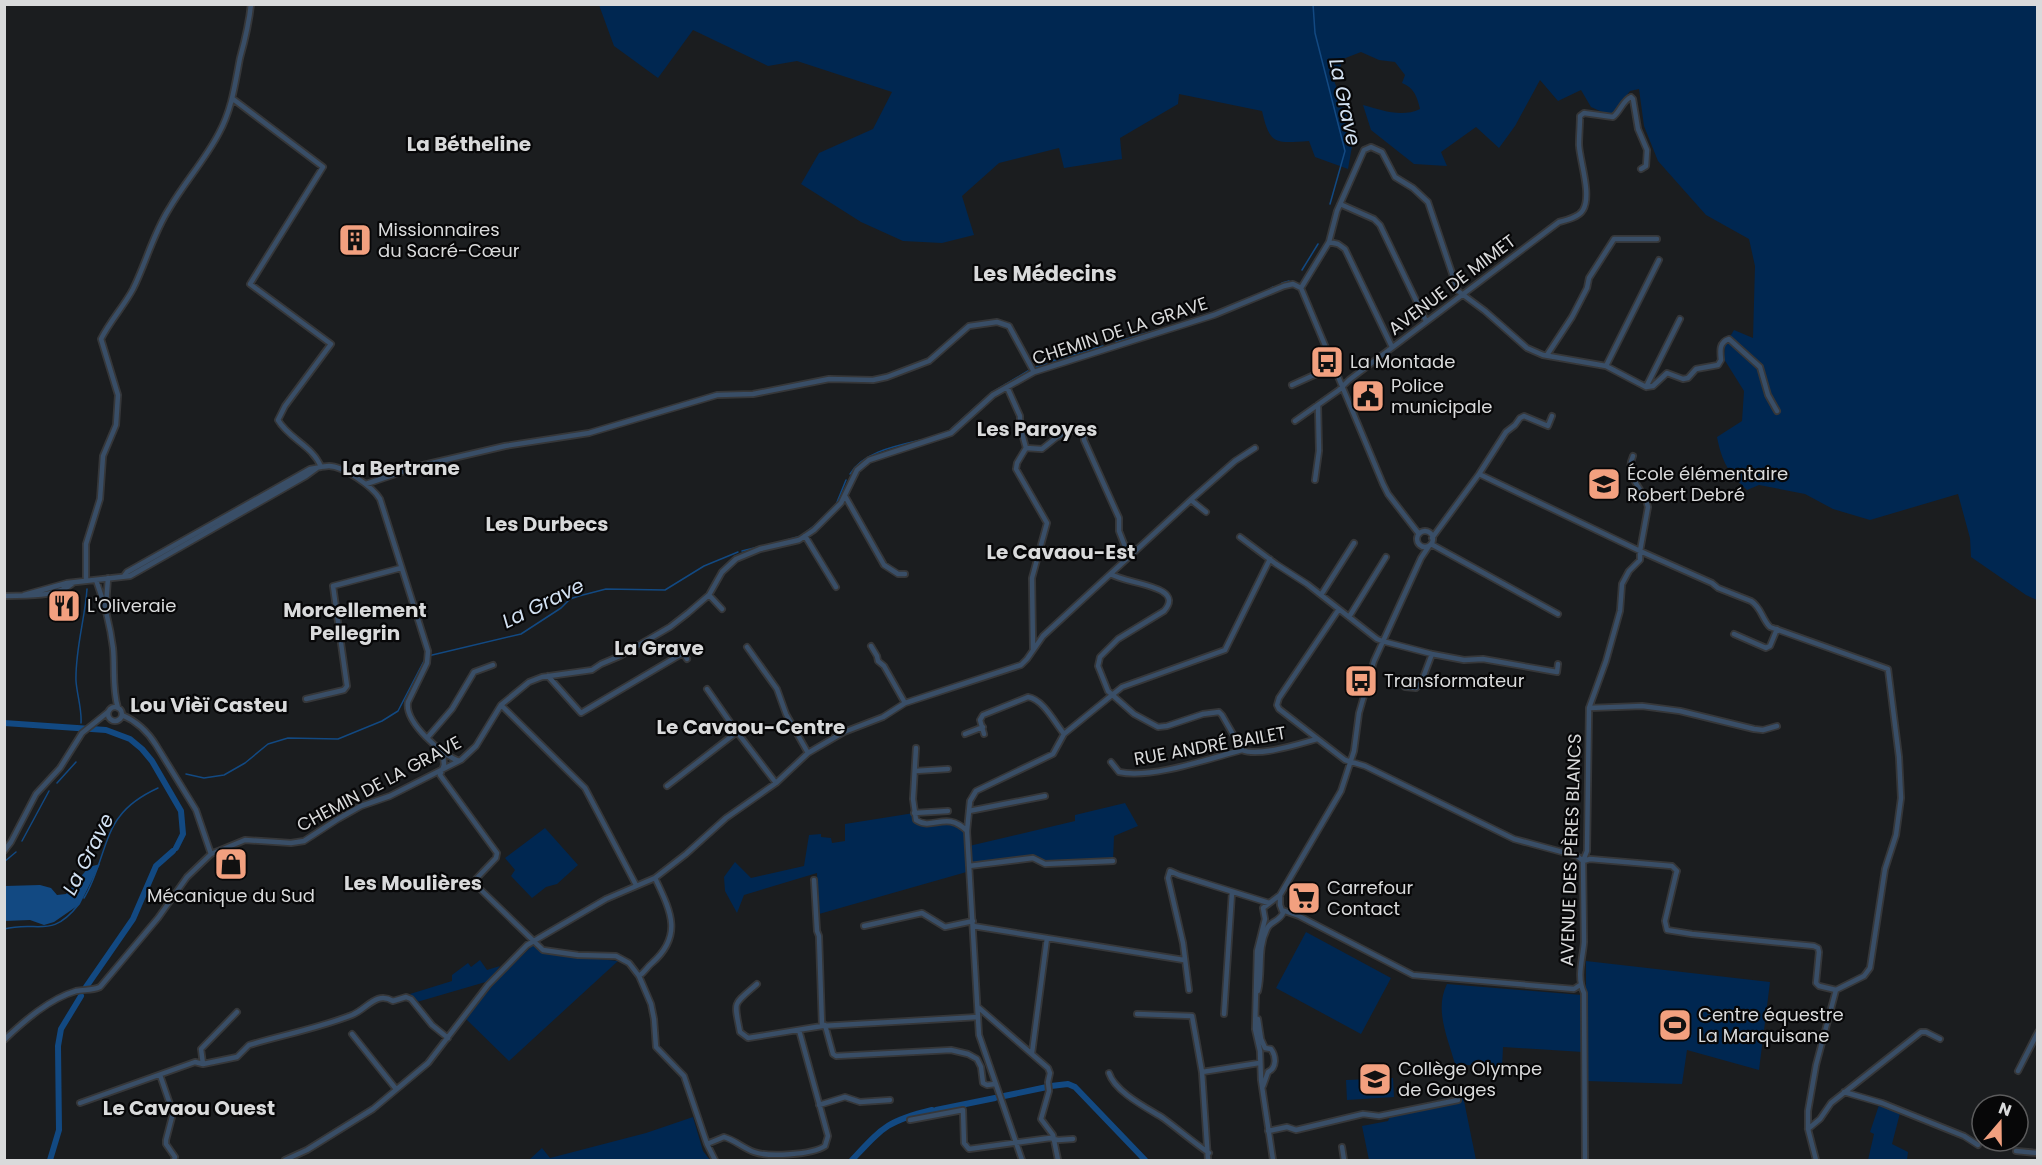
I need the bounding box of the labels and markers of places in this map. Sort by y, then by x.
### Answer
place label: Missionnaires du Sacré-Cœur [378,217,520,263]
building icon: Missionnaires du Sacré-Cœur [337,222,373,258]
bus stop icon: La Montade [1309,344,1345,380]
place label: La Montade [1350,349,1455,374]
place label: Police municipale [1391,373,1492,419]
public building icon: Police municipale [1350,378,1386,414]
place label: École élémentaire Robert Debré [1627,461,1788,507]
school or university icon: École élémentaire Robert Debré [1586,466,1622,502]
restaurant icon: L'Oliveraie [46,588,82,624]
place label: L'Oliveraie [87,593,176,618]
bus stop icon: Transformateur [1343,663,1379,699]
place label: Transformateur [1384,668,1525,693]
shop icon: Mécanique du Sud [213,846,249,882]
place label: Carrefour Contact [1327,875,1414,921]
supermarket icon: Carrefour Contact [1286,880,1322,916]
place label: Mécanique du Sud [147,883,315,908]
place label: Centre équestre La Marquisane [1698,1002,1844,1048]
sports icon: Centre équestre La Marquisane [1657,1007,1693,1043]
place label: Collège Olympe de Gouges [1398,1056,1542,1102]
school or university icon: Collège Olympe de Gouges [1357,1061,1393,1097]

